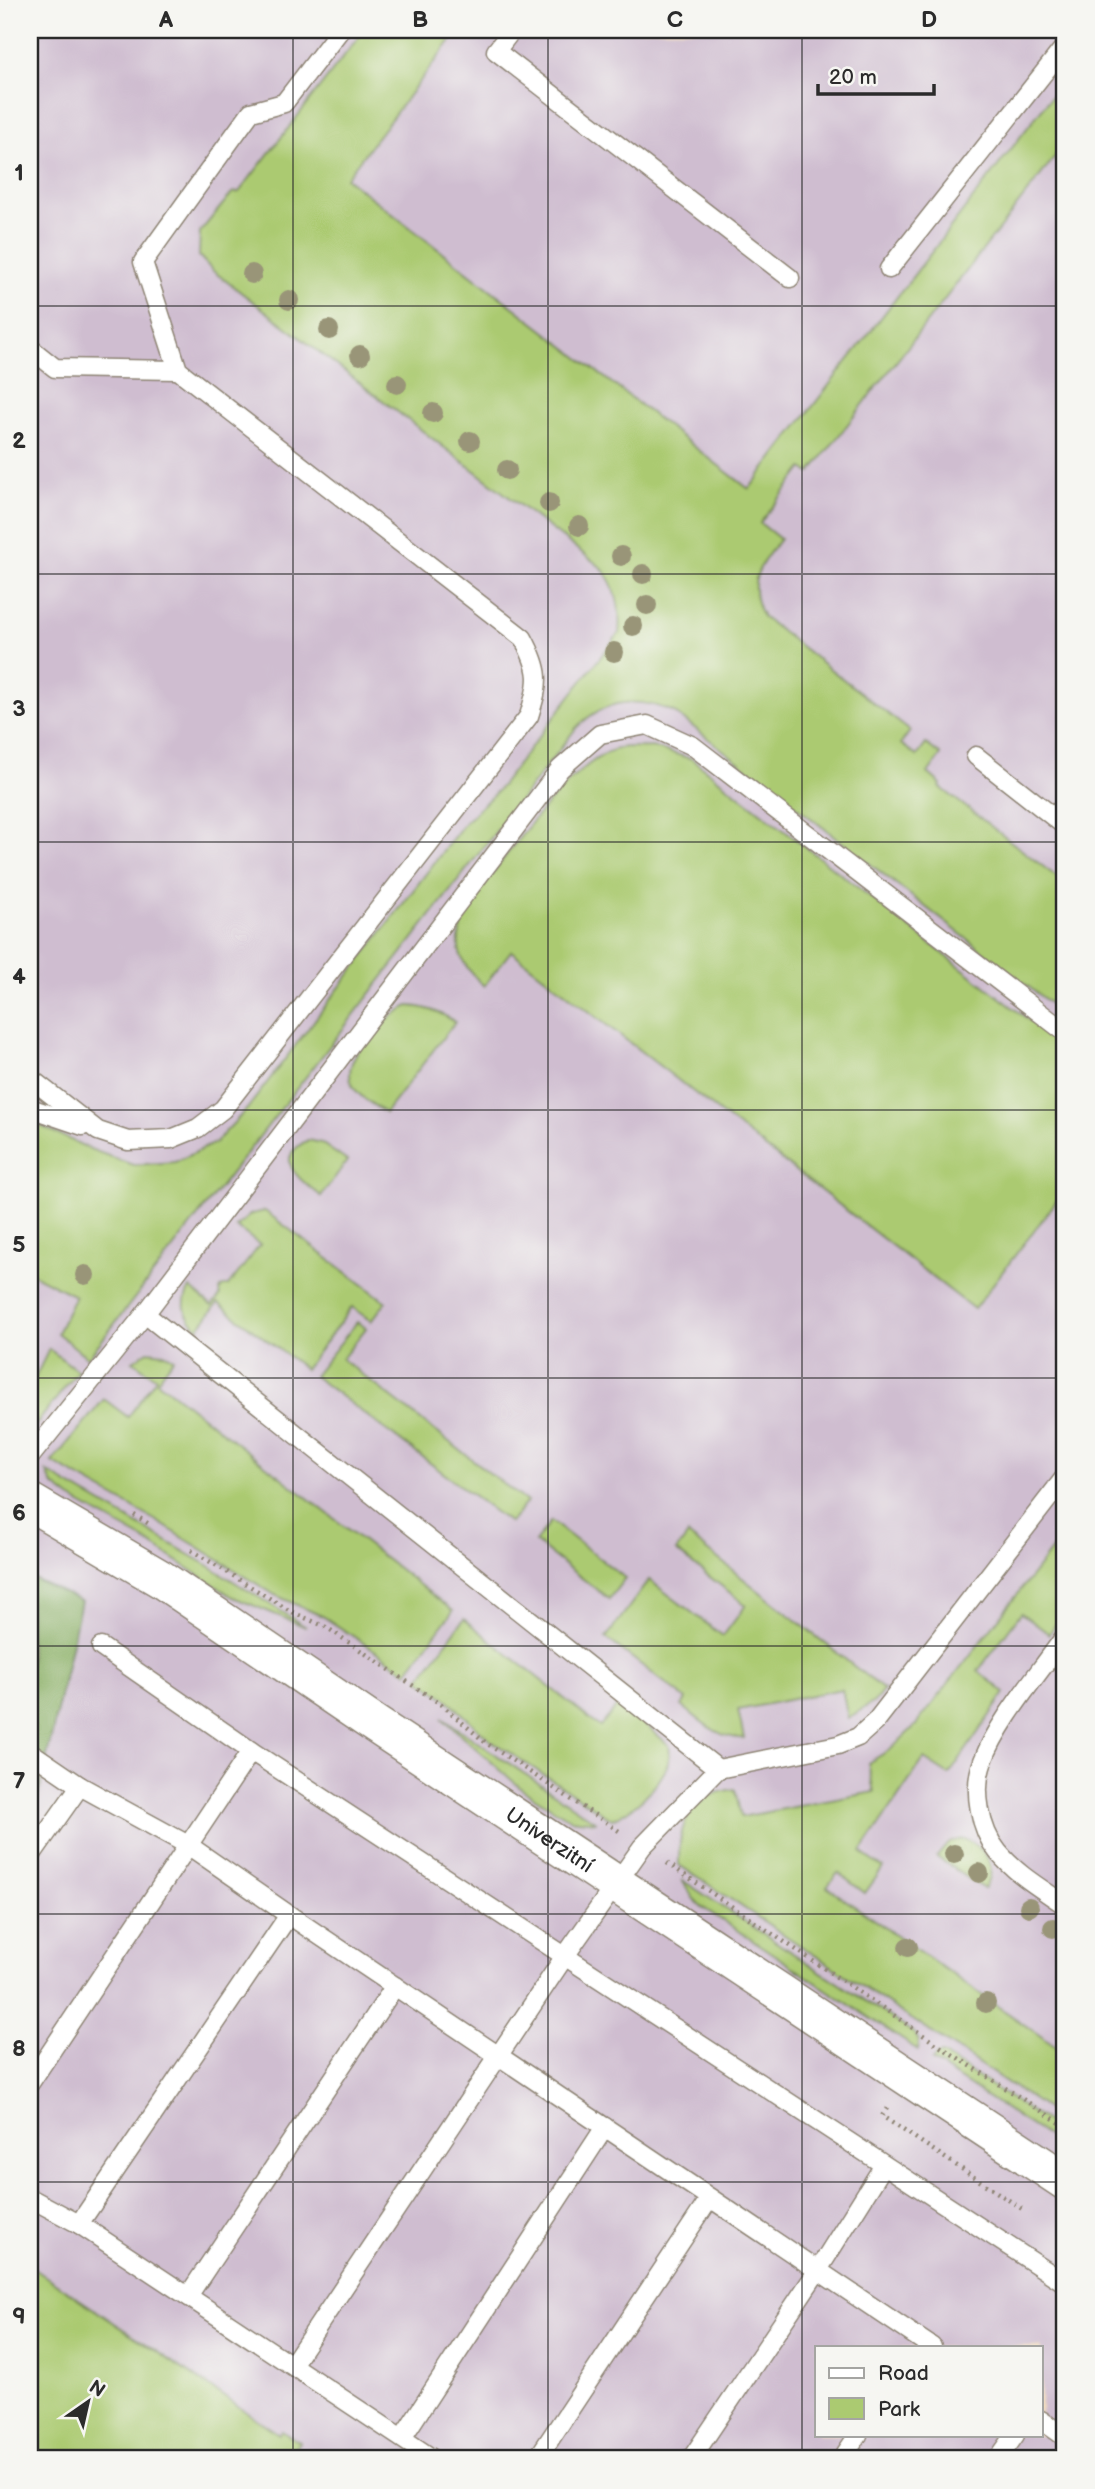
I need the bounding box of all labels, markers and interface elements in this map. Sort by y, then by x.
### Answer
text: A [158,6,174,34]
text: B [412,6,428,34]
text: C [667,6,683,34]
text: D [921,6,937,34]
scale bar [818,52,934,96]
text: 20 m [829,65,877,90]
text: 1 [14,159,24,187]
text: 2 [12,427,26,455]
text: 3 [12,695,26,723]
text: 4 [12,963,26,991]
text: 5 [12,1231,26,1259]
text: 6 [12,1499,26,1527]
text: 7 [13,1767,26,1795]
street label: Univerzitní [501,1802,599,1879]
text: 8 [12,2035,26,2063]
text: 9 [12,2303,26,2331]
legend [815,2346,1042,2436]
text: Road [878,2361,929,2386]
north arrow [52,2366,122,2436]
text: N [84,2376,109,2403]
text: Park [878,2397,921,2422]

